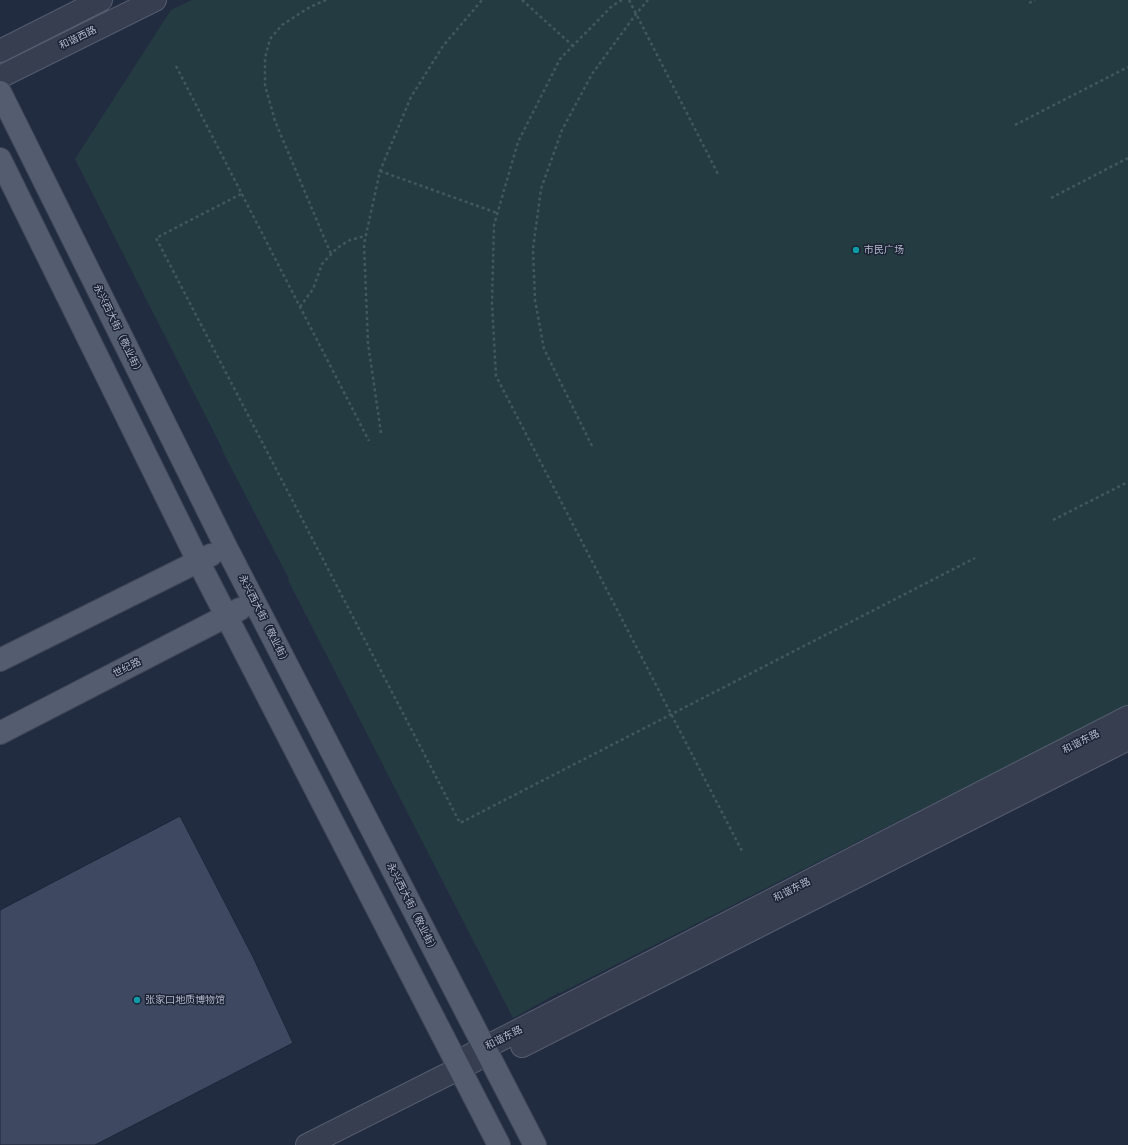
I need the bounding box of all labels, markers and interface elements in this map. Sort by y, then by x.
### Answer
street label: 和谐西路 [57,24,99,52]
place label: 市民广场 [864,244,904,256]
marker: 市民广场 [851,245,861,255]
street label: 永兴西大街（敬业街） [91,282,145,378]
street label: 永兴西大街（敬业街） [236,573,292,667]
street label: 世纪路 [111,656,143,680]
street label: 和谐东路 [1060,728,1102,756]
street label: 永兴西大街（敬业街） [384,861,440,955]
street label: 和谐东路 [771,876,813,904]
place label: 张家口地质博物馆 [145,994,225,1006]
marker: 张家口地质博物馆 [132,995,142,1005]
street label: 和谐东路 [483,1024,525,1052]

